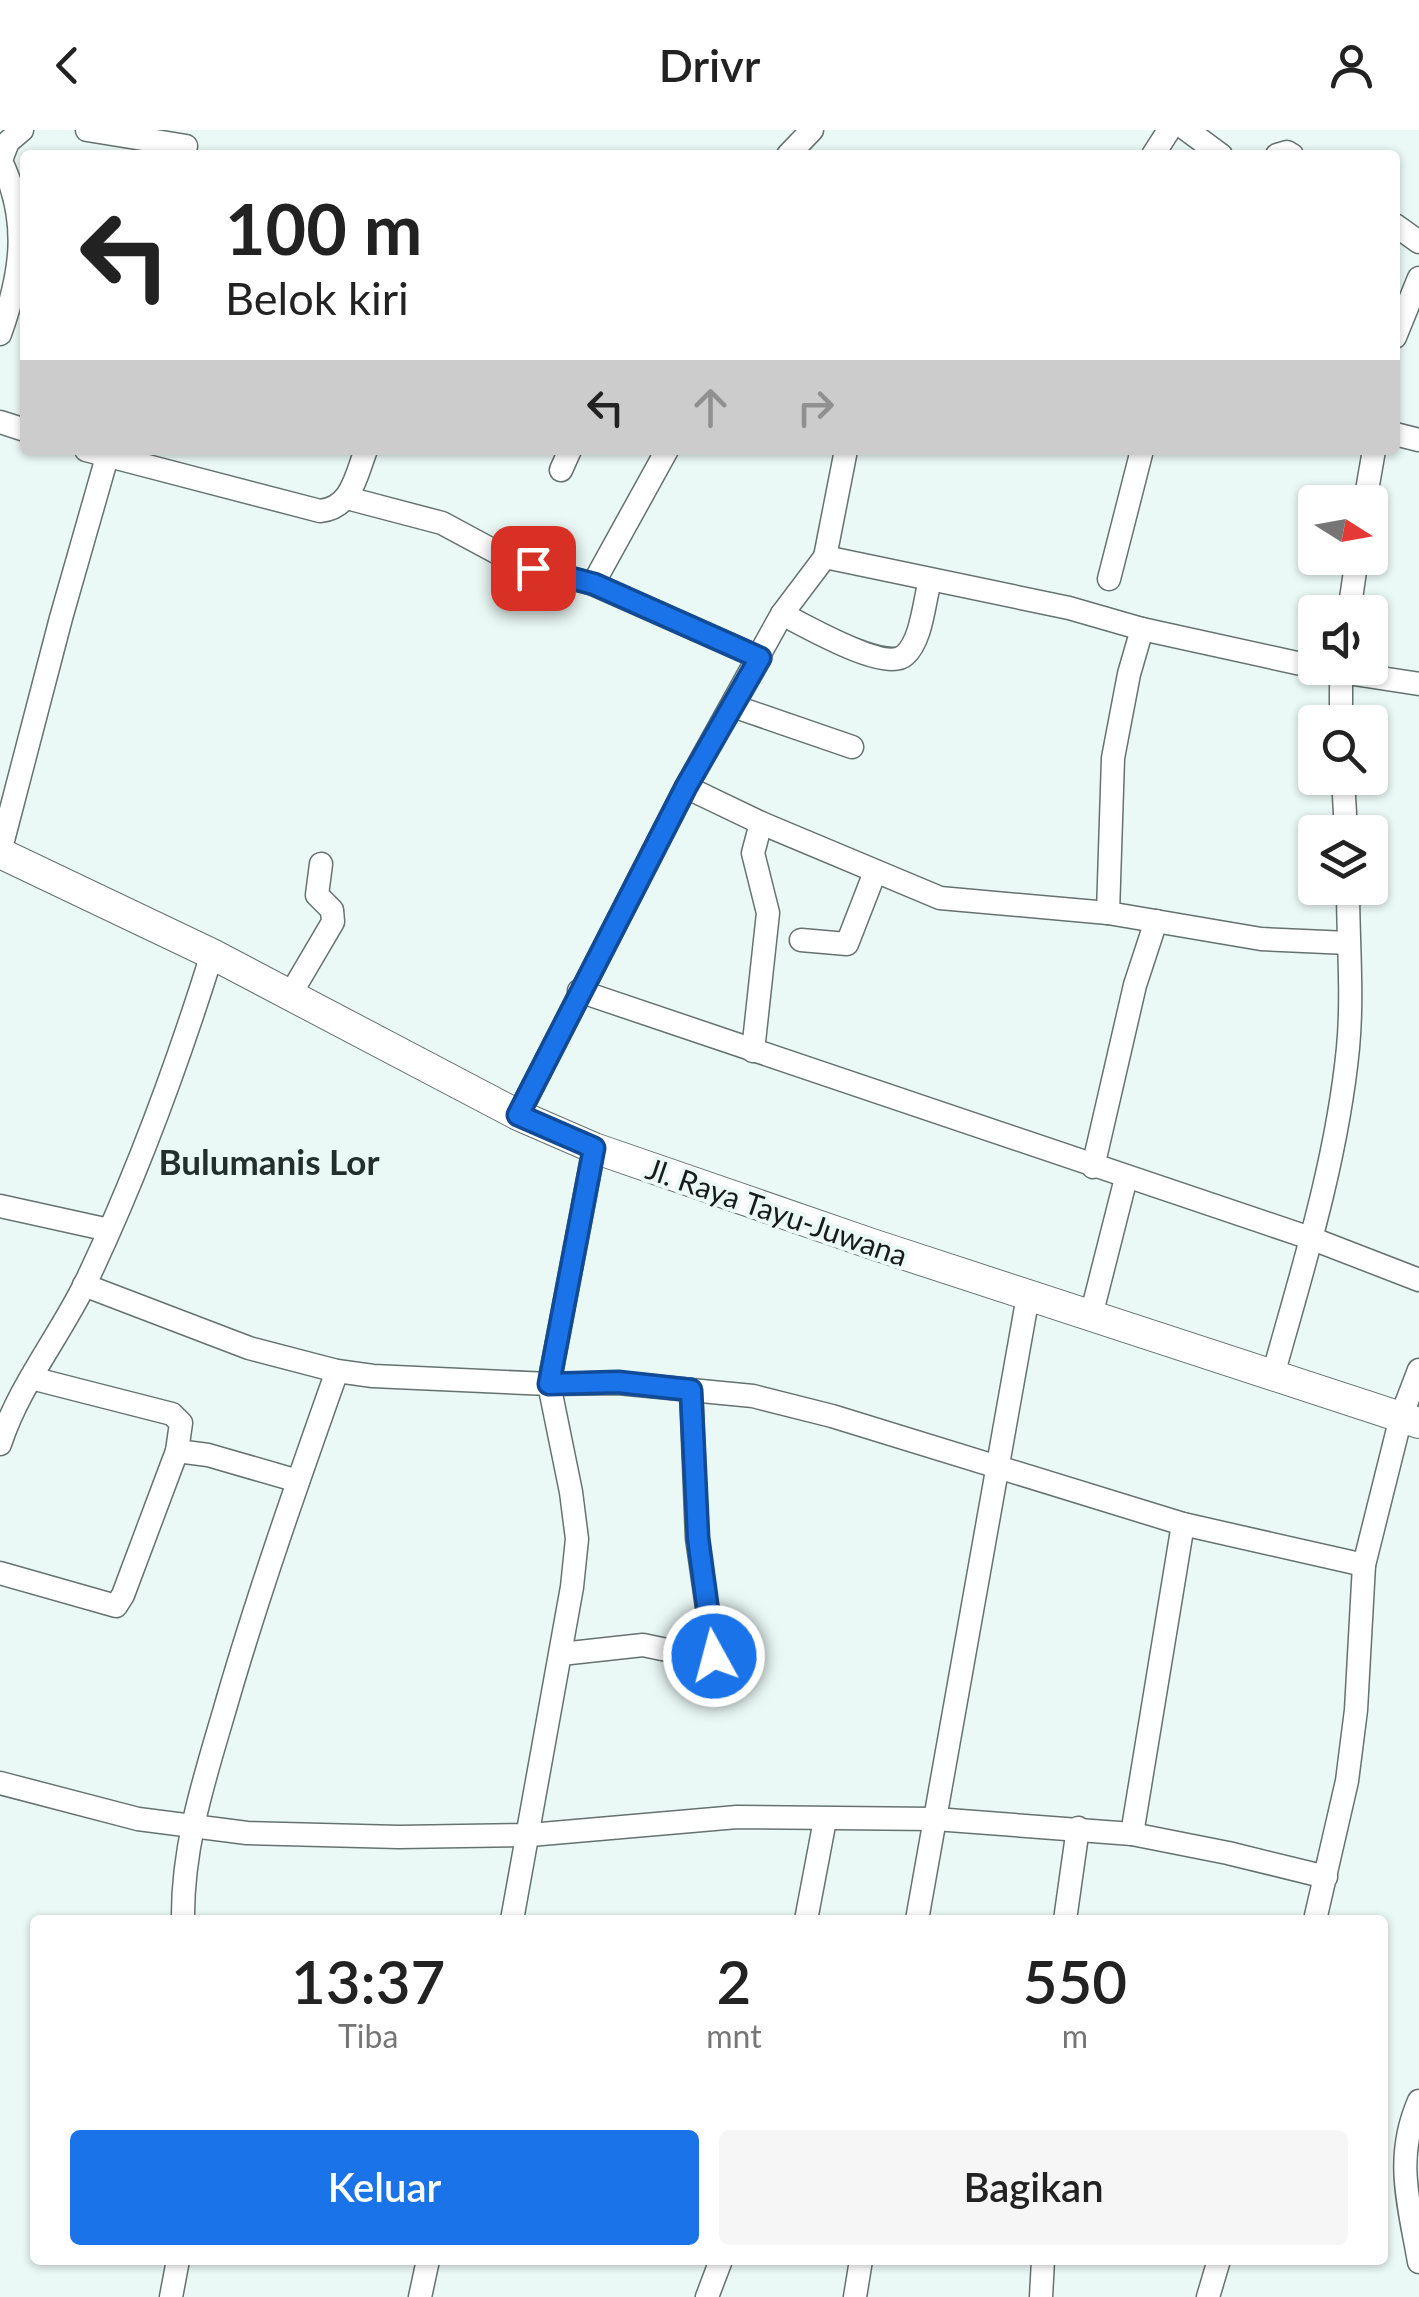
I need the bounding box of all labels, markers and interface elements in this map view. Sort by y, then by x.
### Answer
icon: back [40,38,95,93]
text: Drivr [659,38,760,92]
icon: person [1324,38,1379,93]
text: 100 m [225,186,422,270]
icon: left [60,190,190,320]
text: Belok kiri [225,271,409,325]
icon: left [578,380,633,435]
icon: ahead [683,380,738,435]
icon: right [788,380,843,435]
north arrow [1298,485,1388,575]
map controls [1298,485,1388,905]
pin [491,526,576,611]
icon: arrive [506,541,561,596]
button: sound [1298,595,1388,685]
button: search [1298,705,1388,795]
button: layers [1298,815,1388,905]
district label: Bulumanis Lor [159,1140,379,1182]
street label: Jl. Raya Tayu-Juwana [642,1149,912,1273]
position arrow [662,1604,766,1708]
text: 13:37 [291,1945,445,2017]
text: 2 [717,1945,751,2017]
text: 550 [1023,1945,1127,2017]
text: Tiba [338,2016,398,2055]
text: mnt [706,2016,762,2055]
text: m [1062,2016,1088,2055]
button: Keluar [70,2130,699,2245]
button: Bagikan [719,2130,1348,2245]

